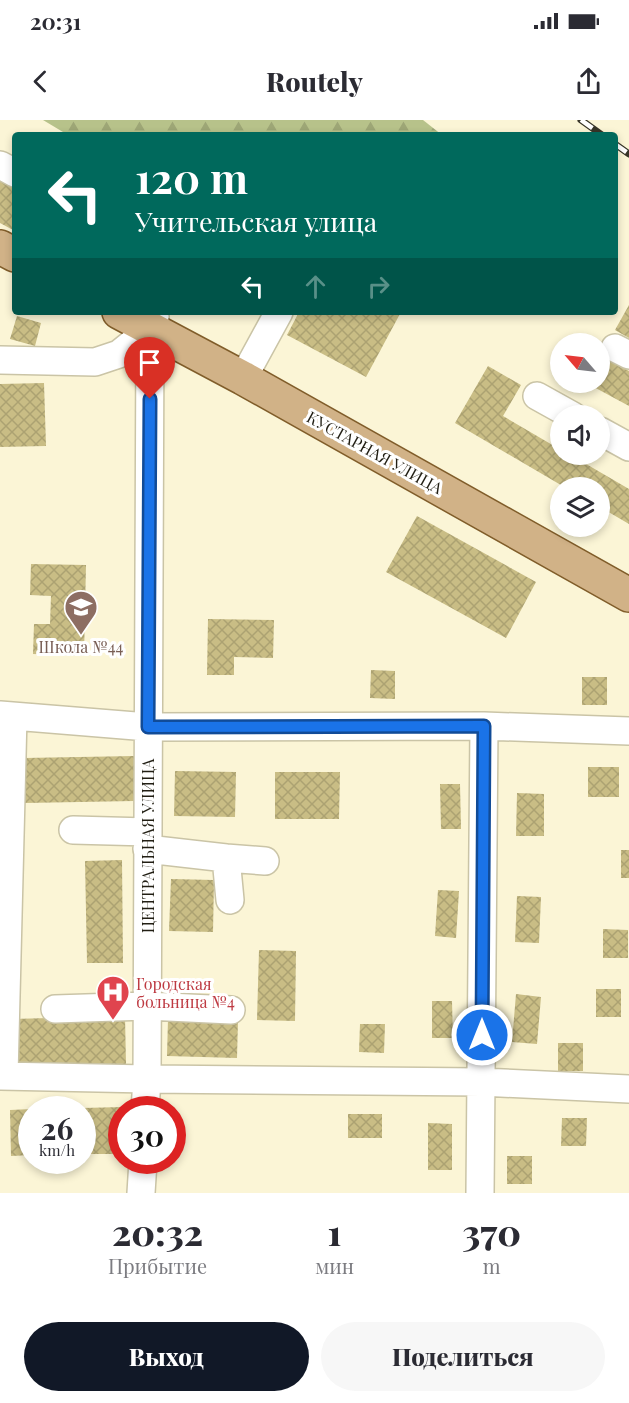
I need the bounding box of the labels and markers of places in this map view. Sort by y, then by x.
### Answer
pin [124,337,175,399]
school or university icon: Школа №44 [63,589,99,636]
place label: Школа №44 [39,636,124,657]
place label: Городская больница №4 [136,973,235,1012]
hospital icon: Городская больница №4 [95,974,131,1021]

